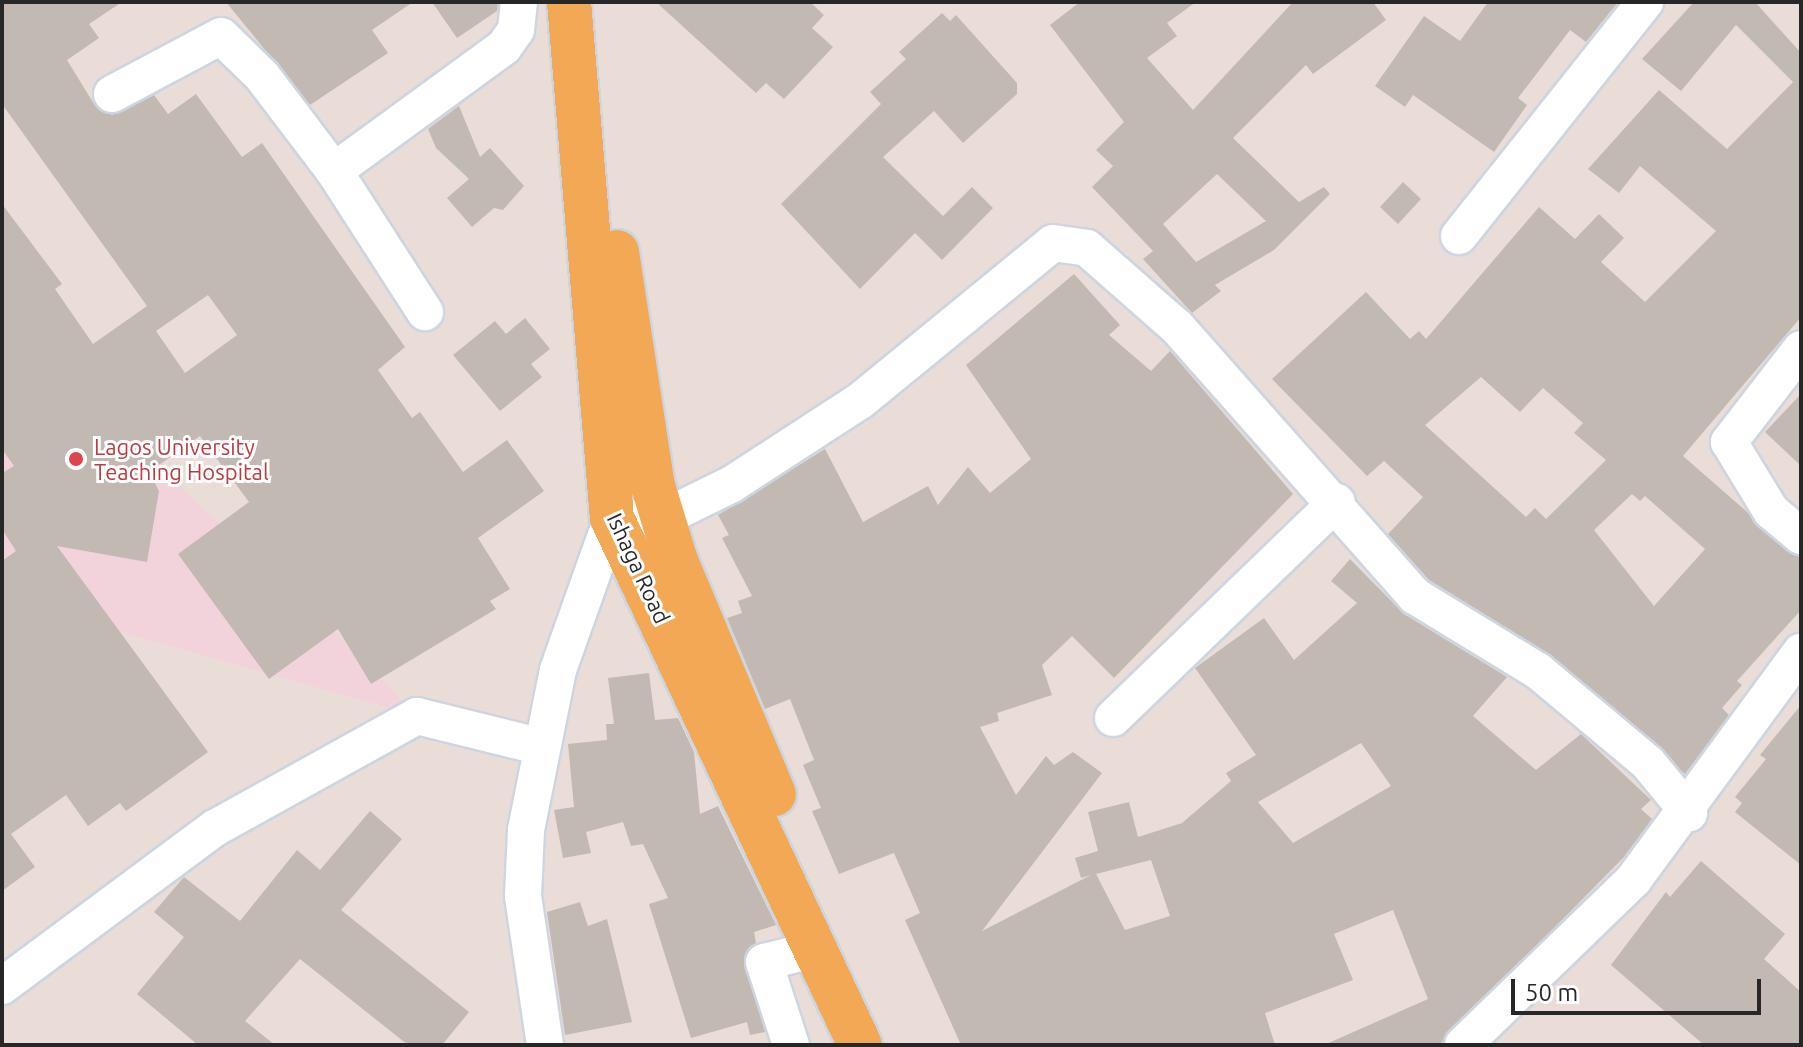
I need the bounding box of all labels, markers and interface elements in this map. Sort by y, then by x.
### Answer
place label: Lagos University Teaching Hospital [94,433,269,484]
marker: Lagos University Teaching Hospital [65,448,87,470]
street label: Ishaga Road [602,509,676,627]
scale bar [1515,963,1765,1013]
text: 50 m [1525,979,1578,1006]

